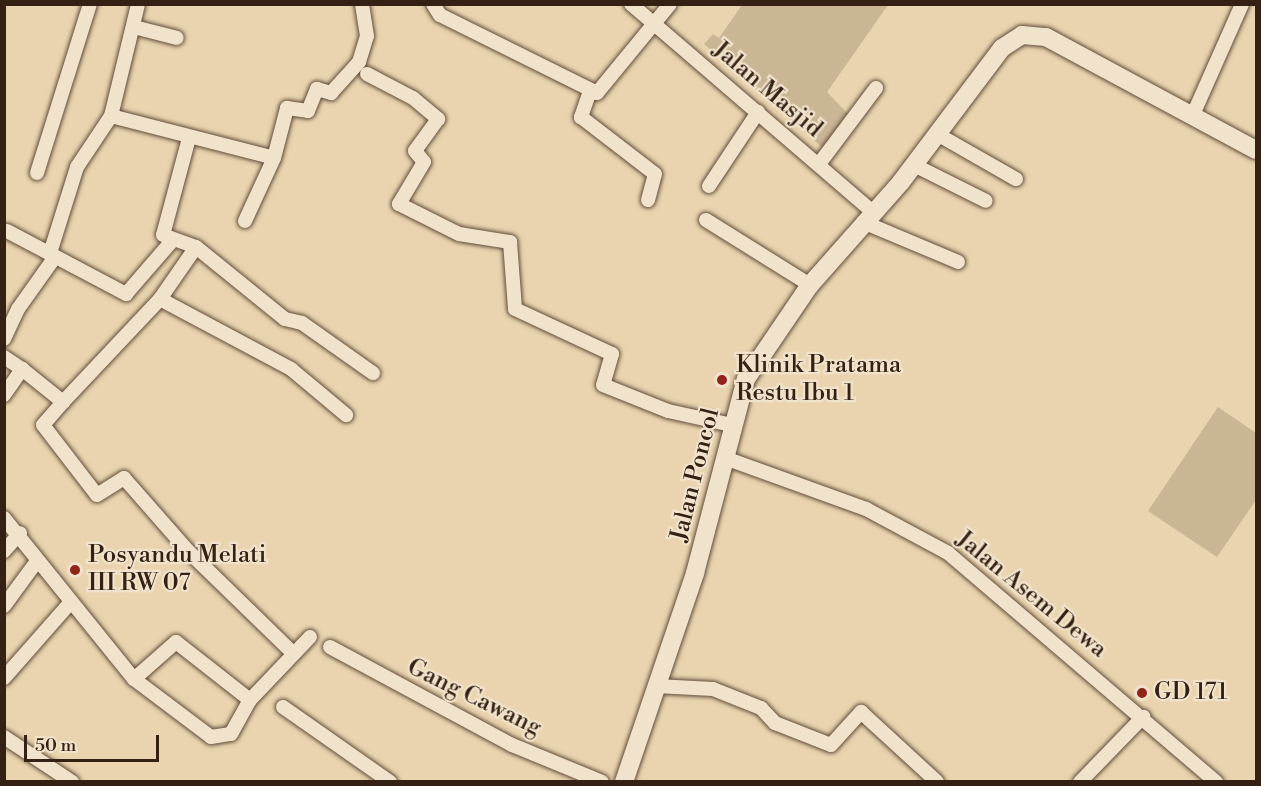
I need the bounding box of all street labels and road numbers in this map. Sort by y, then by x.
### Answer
street label: Jalan Masjid [706,36,828,144]
street label: Jalan Poncol [666,405,726,545]
street label: Jalan Asem Dewa [950,525,1112,665]
street label: Gang Cawang [402,653,546,743]

